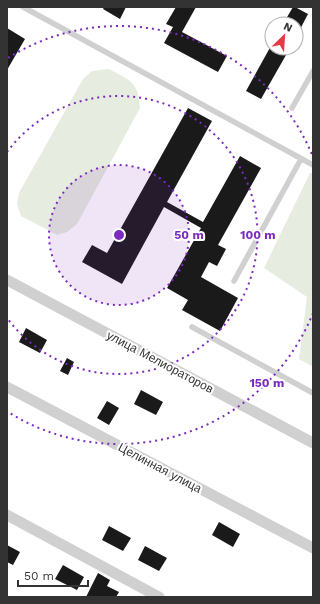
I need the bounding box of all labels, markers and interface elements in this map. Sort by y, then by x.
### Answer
north arrow [264,16,304,56]
text: N [282,20,294,35]
centre of rings [112,228,126,242]
text: 50 m [174,228,204,242]
text: 100 m [240,228,276,242]
street label: улица Мелиораторов [104,328,216,396]
text: 150 m [250,376,284,390]
street label: Целинная улица [116,440,204,496]
scale bar [18,562,88,588]
text: 50 m [24,569,54,583]

